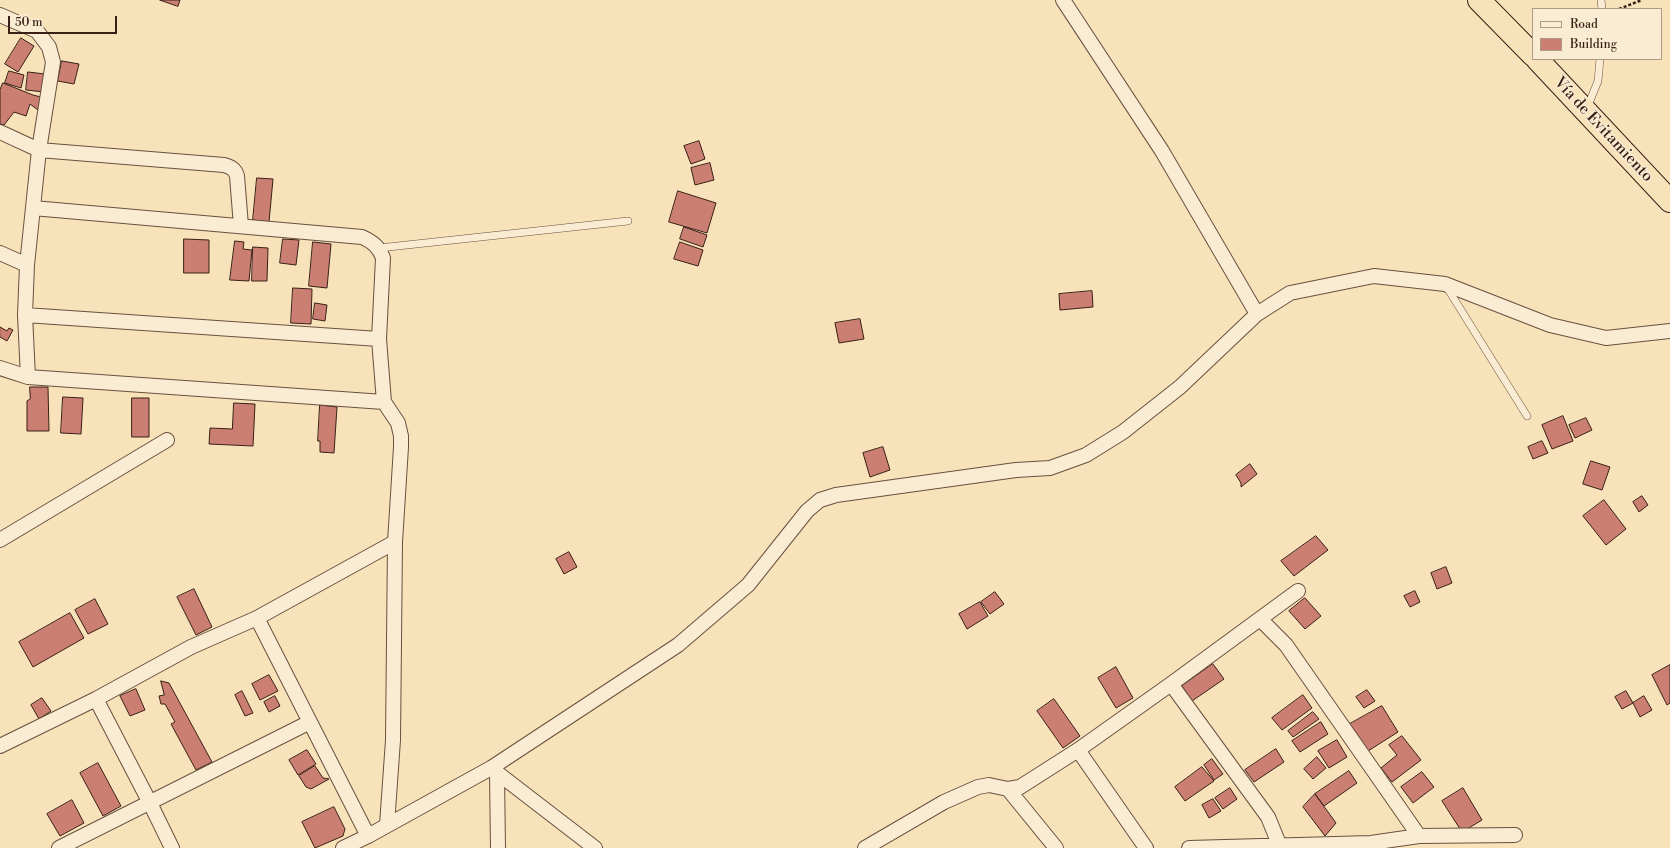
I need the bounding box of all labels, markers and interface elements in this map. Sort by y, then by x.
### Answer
scale bar [10,8,119,34]
legend [1532,8,1662,60]
text: 50 m [15,15,43,30]
text: Road [1570,17,1598,32]
text: Building [1570,37,1617,52]
street label: Vía de Evitamiento [1549,73,1657,187]

